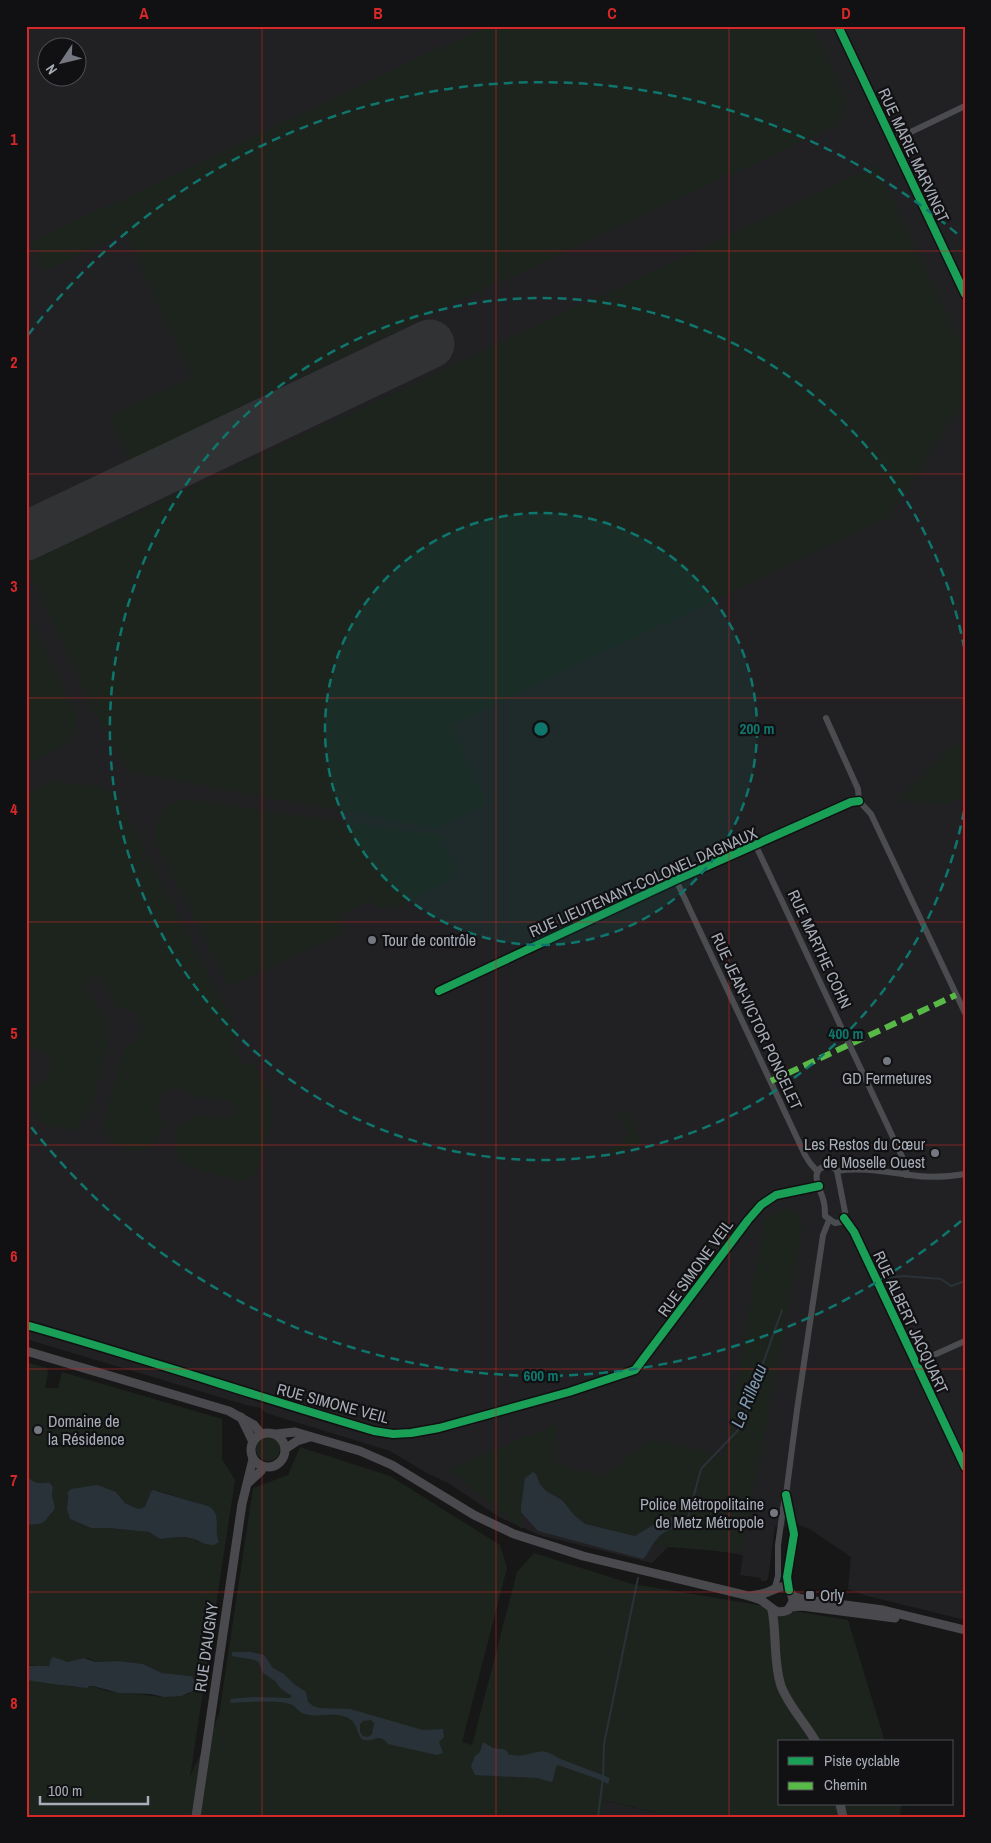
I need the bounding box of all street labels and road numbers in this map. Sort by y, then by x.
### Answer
street label: RUE MARIE MARVINGT [873,84,955,226]
street label: RUE LIEUTENANT-COLONEL DAGNAUX [526,822,761,942]
street label: RUE MARTHE COHN [783,886,857,1012]
street label: RUE JEAN-VICTOR PONCELET [706,929,808,1113]
street label: RUE SIMONE VEIL [652,1214,738,1321]
street label: RUE ALBERT JACQUART [868,1247,954,1397]
street label: RUE SIMONE VEIL [275,1377,392,1429]
street label: RUE D'AUGNY [189,1601,223,1693]

